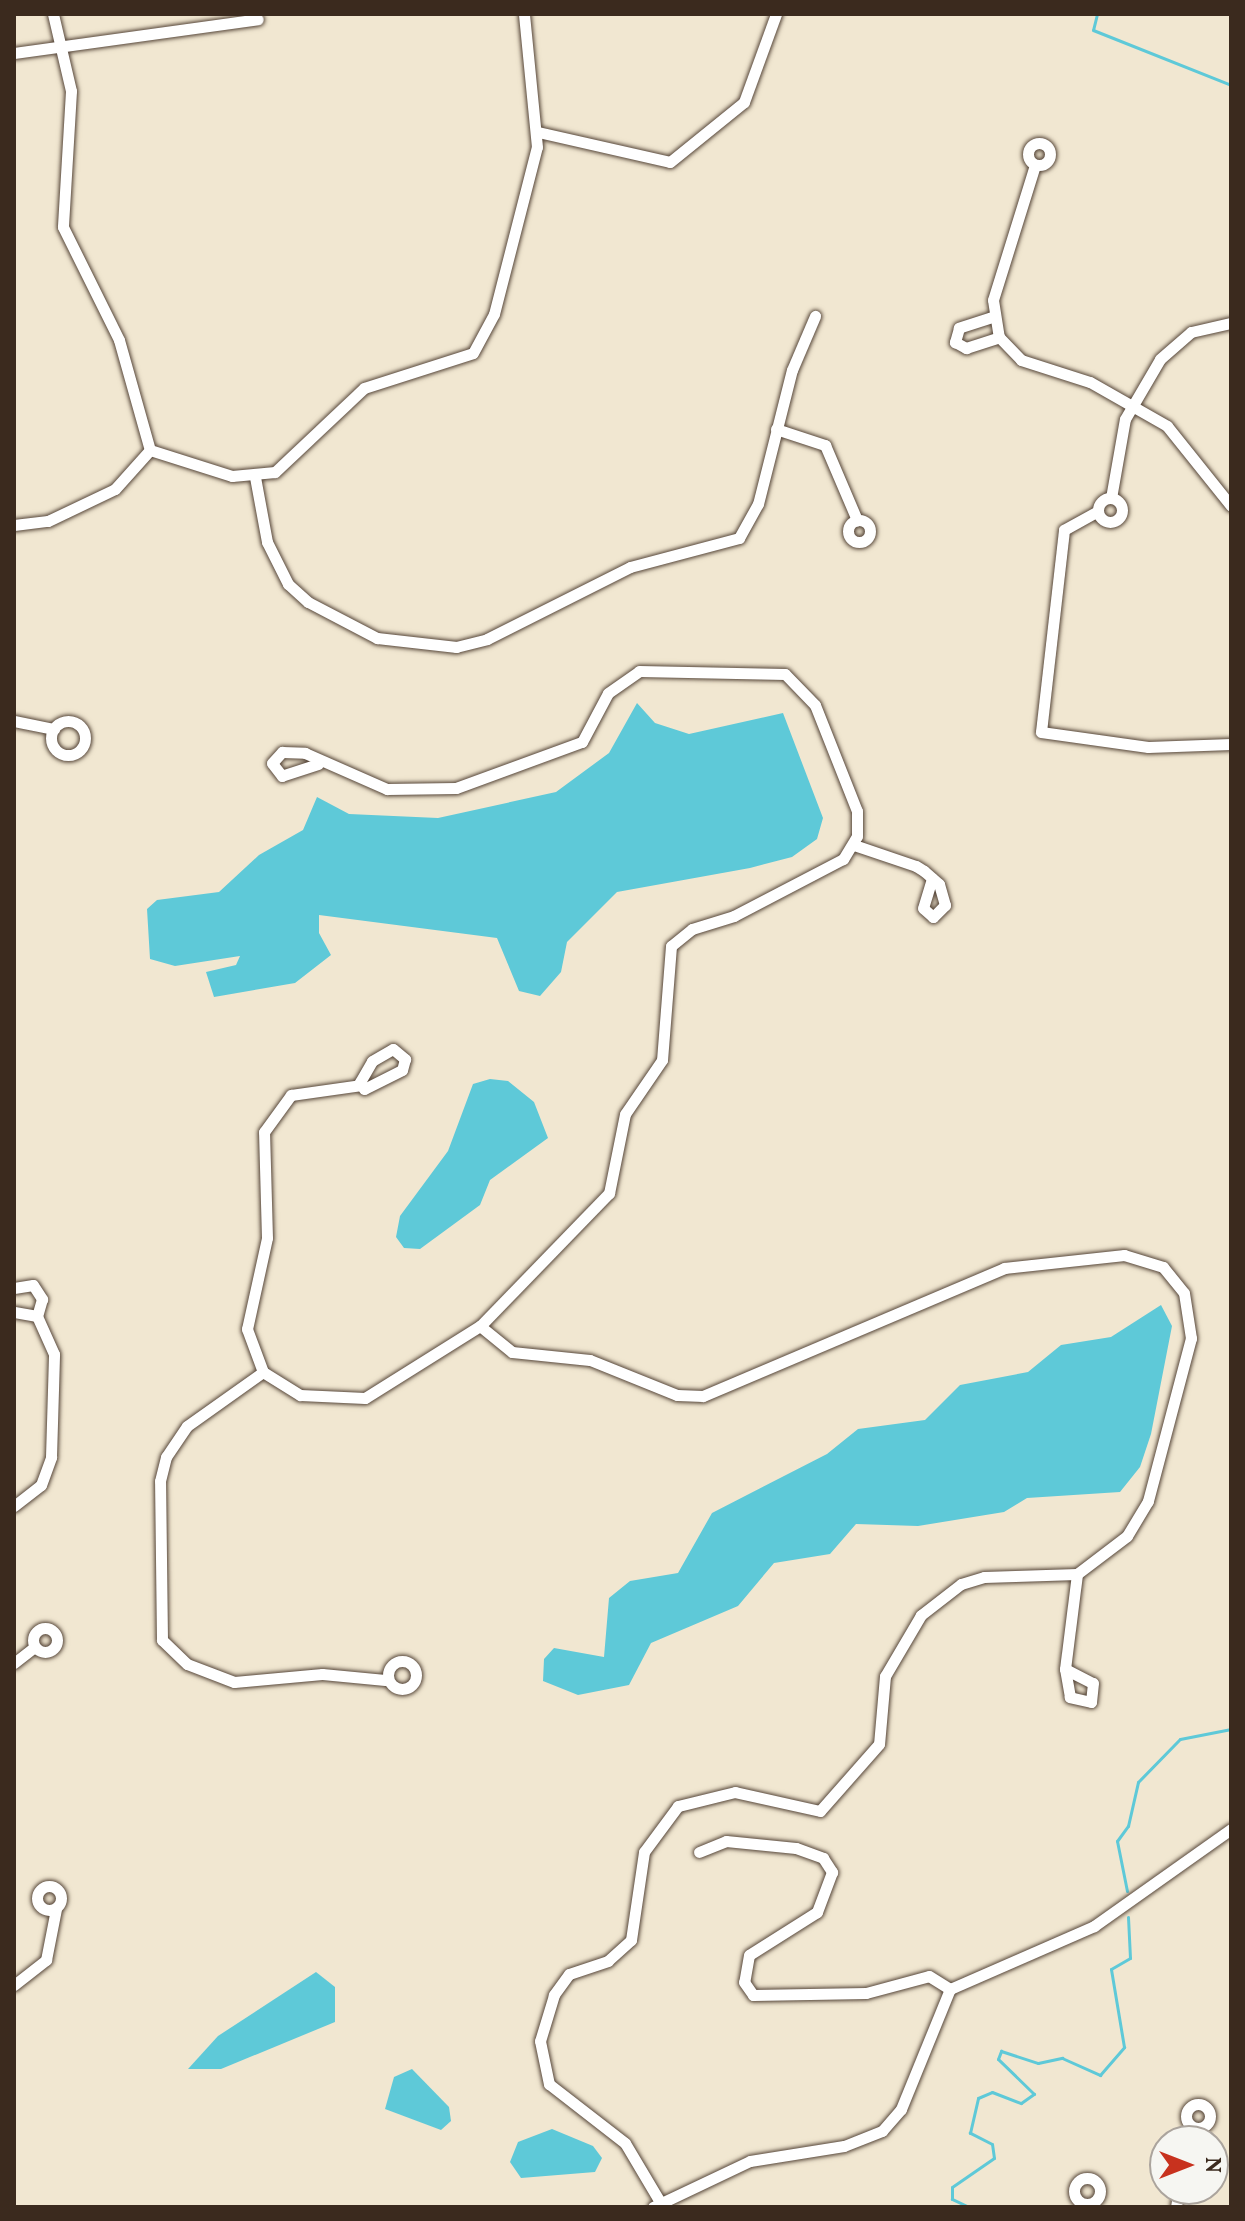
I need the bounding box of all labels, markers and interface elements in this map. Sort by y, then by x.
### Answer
north arrow [1149,2125,1229,2205]
text: N [1196,2157,1227,2173]

